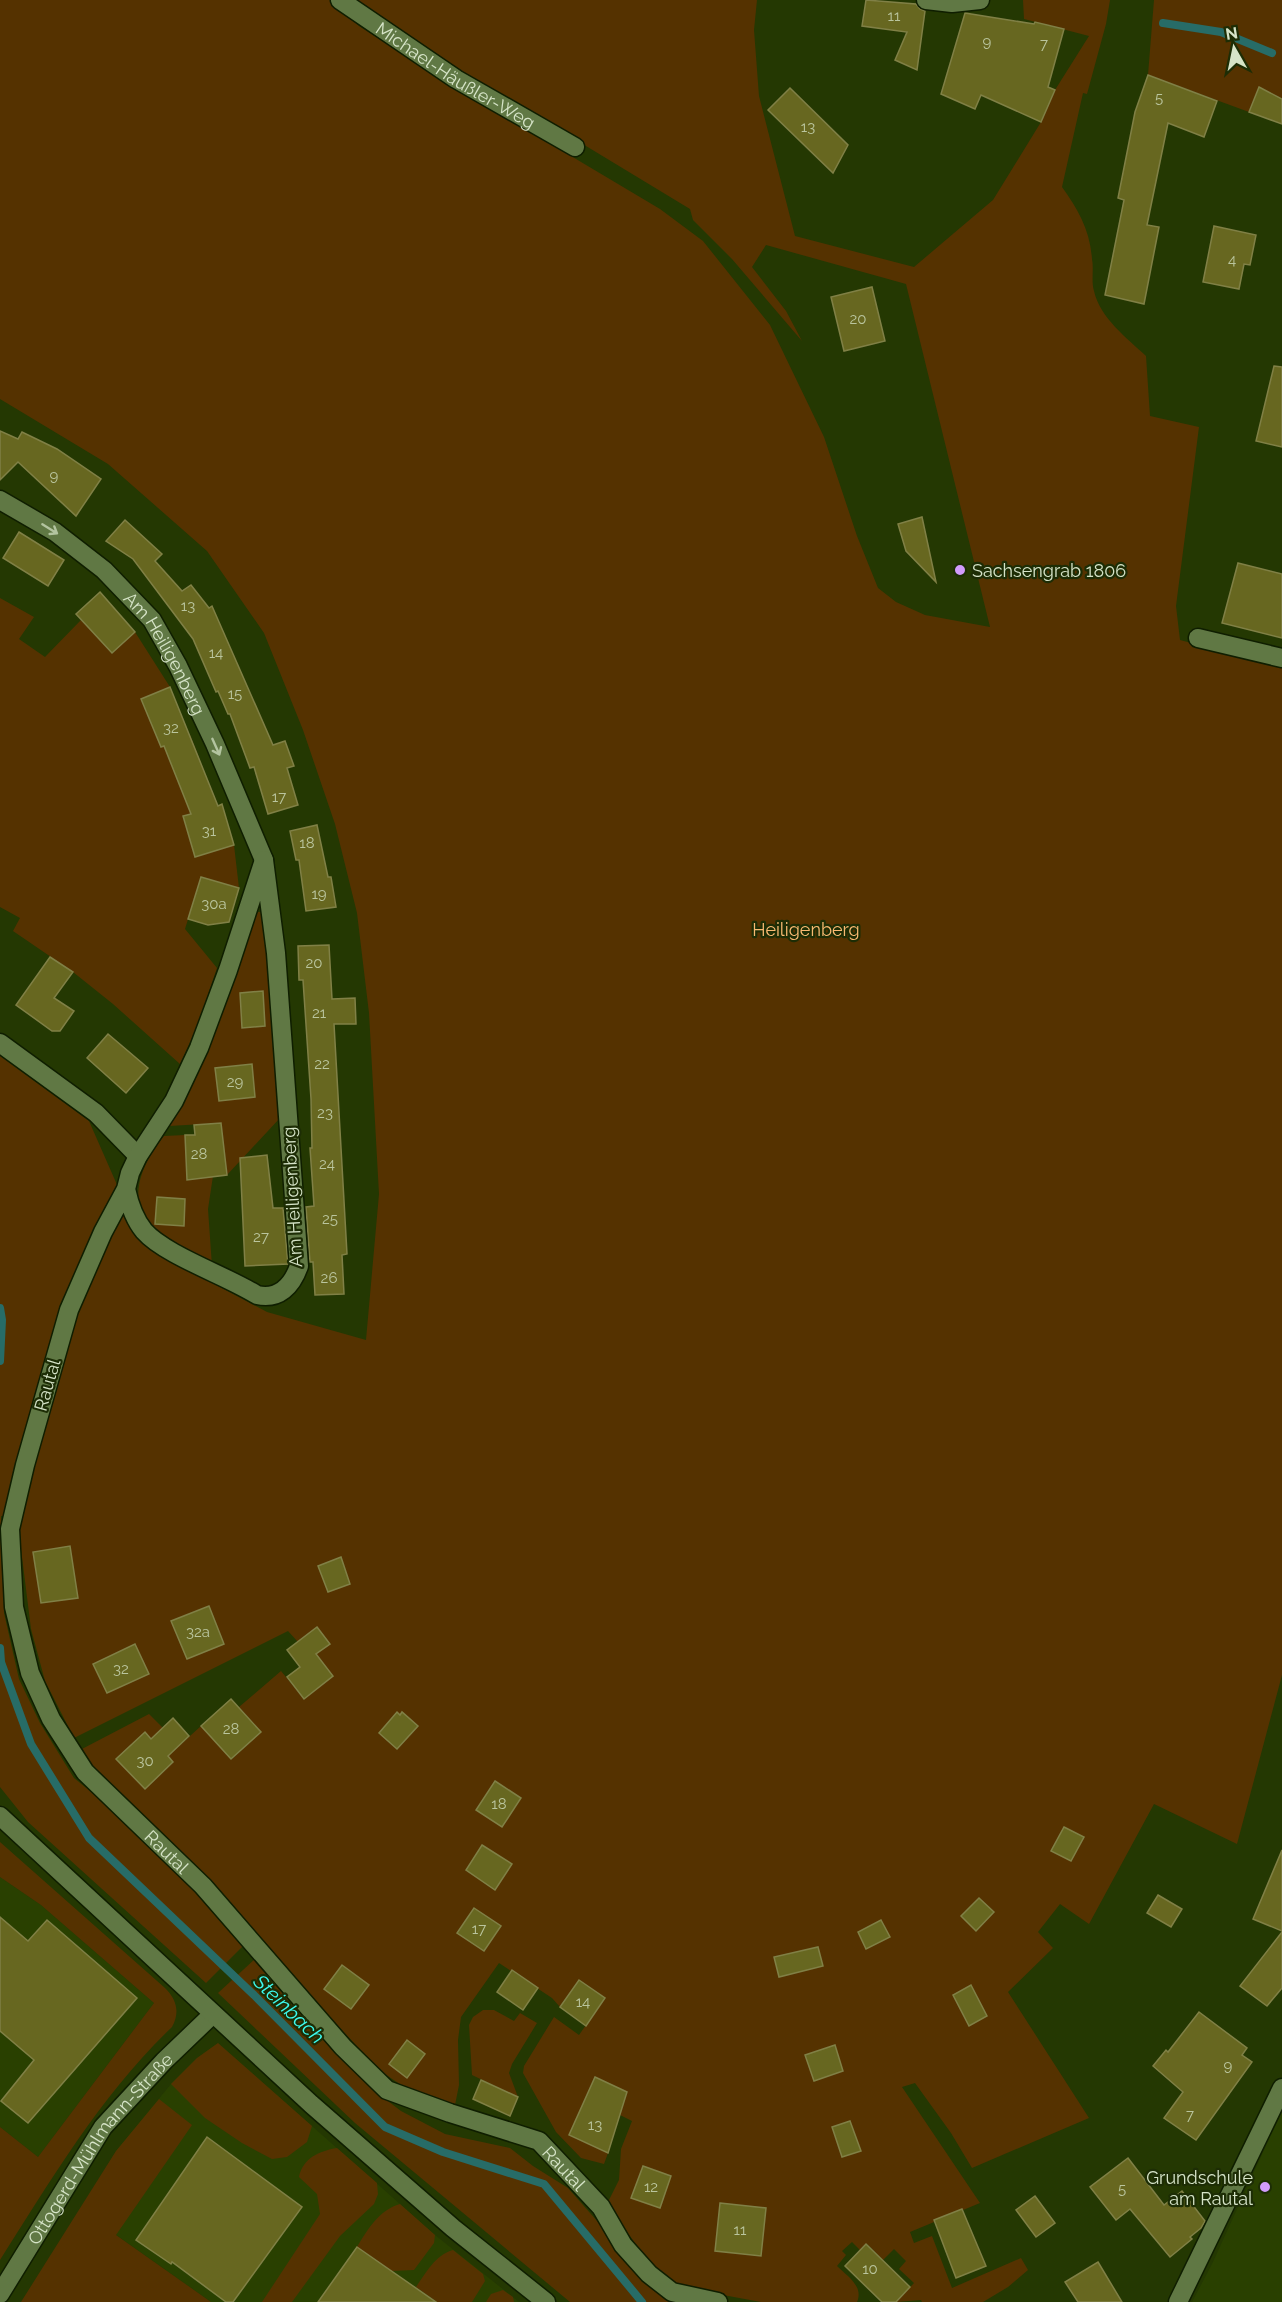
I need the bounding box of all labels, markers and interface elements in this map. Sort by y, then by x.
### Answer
house number: 11 [888,7,901,25]
street label: Michael-Häußler-Weg [372,17,539,133]
north arrow [1204,18,1264,78]
text: N [1224,23,1239,44]
house number: 9 [983,33,992,51]
house number: 7 [1040,35,1048,53]
house number: 5 [1155,89,1163,107]
house number: 13 [801,118,815,136]
house number: 4 [1228,251,1236,269]
house number: 20 [850,310,867,328]
house number: 9 [50,467,59,485]
one-way arrow [42,523,59,536]
place label: Sachsengrab 1806 [972,560,1126,581]
marker: Sachsengrab 1806 [953,563,967,577]
street label: Am Heiligenberg [120,587,210,718]
house number: 13 [181,597,195,615]
house number: 14 [209,644,223,662]
house number: 15 [228,685,242,703]
house number: 32 [163,719,179,737]
one-way arrow [210,738,222,756]
house number: 17 [272,788,286,806]
house number: 31 [202,822,217,840]
house number: 18 [299,834,315,852]
house number: 19 [311,885,327,903]
house number: 30a [201,895,227,913]
park label: Heiligenberg [752,919,860,940]
house number: 20 [306,954,323,972]
house number: 21 [312,1004,327,1022]
house number: 22 [314,1055,330,1073]
house number: 29 [227,1073,244,1091]
house number: 23 [317,1104,333,1122]
street label: Am Heiligenberg [278,1126,306,1268]
house number: 28 [191,1145,207,1163]
house number: 24 [319,1155,335,1173]
house number: 25 [322,1210,338,1228]
house number: 27 [253,1228,269,1246]
house number: 26 [321,1269,337,1287]
street label: Rautal [30,1357,64,1413]
house number: 32a [186,1623,210,1641]
house number: 32 [113,1660,129,1678]
house number: 28 [223,1720,239,1738]
house number: 30 [136,1752,154,1770]
house number: 18 [491,1795,507,1813]
street label: Rautal [141,1825,194,1877]
house number: 17 [472,1920,486,1938]
water label: Steinbach [248,1969,330,2049]
house number: 14 [576,1993,590,2011]
street label: Ottogerd-Mühlmann-Straße [23,2048,177,2248]
house number: 9 [1224,2057,1233,2075]
house number: 7 [1186,2106,1194,2124]
house number: 13 [588,2116,602,2134]
street label: Rautal [539,2141,590,2194]
place label: Grundschule am Rautal [1146,2167,1253,2209]
house number: 12 [644,2178,658,2196]
house number: 5 [1118,2180,1126,2198]
marker: Grundschule am Rautal [1258,2180,1272,2194]
house number: 11 [734,2221,747,2239]
house number: 10 [862,2260,878,2278]

